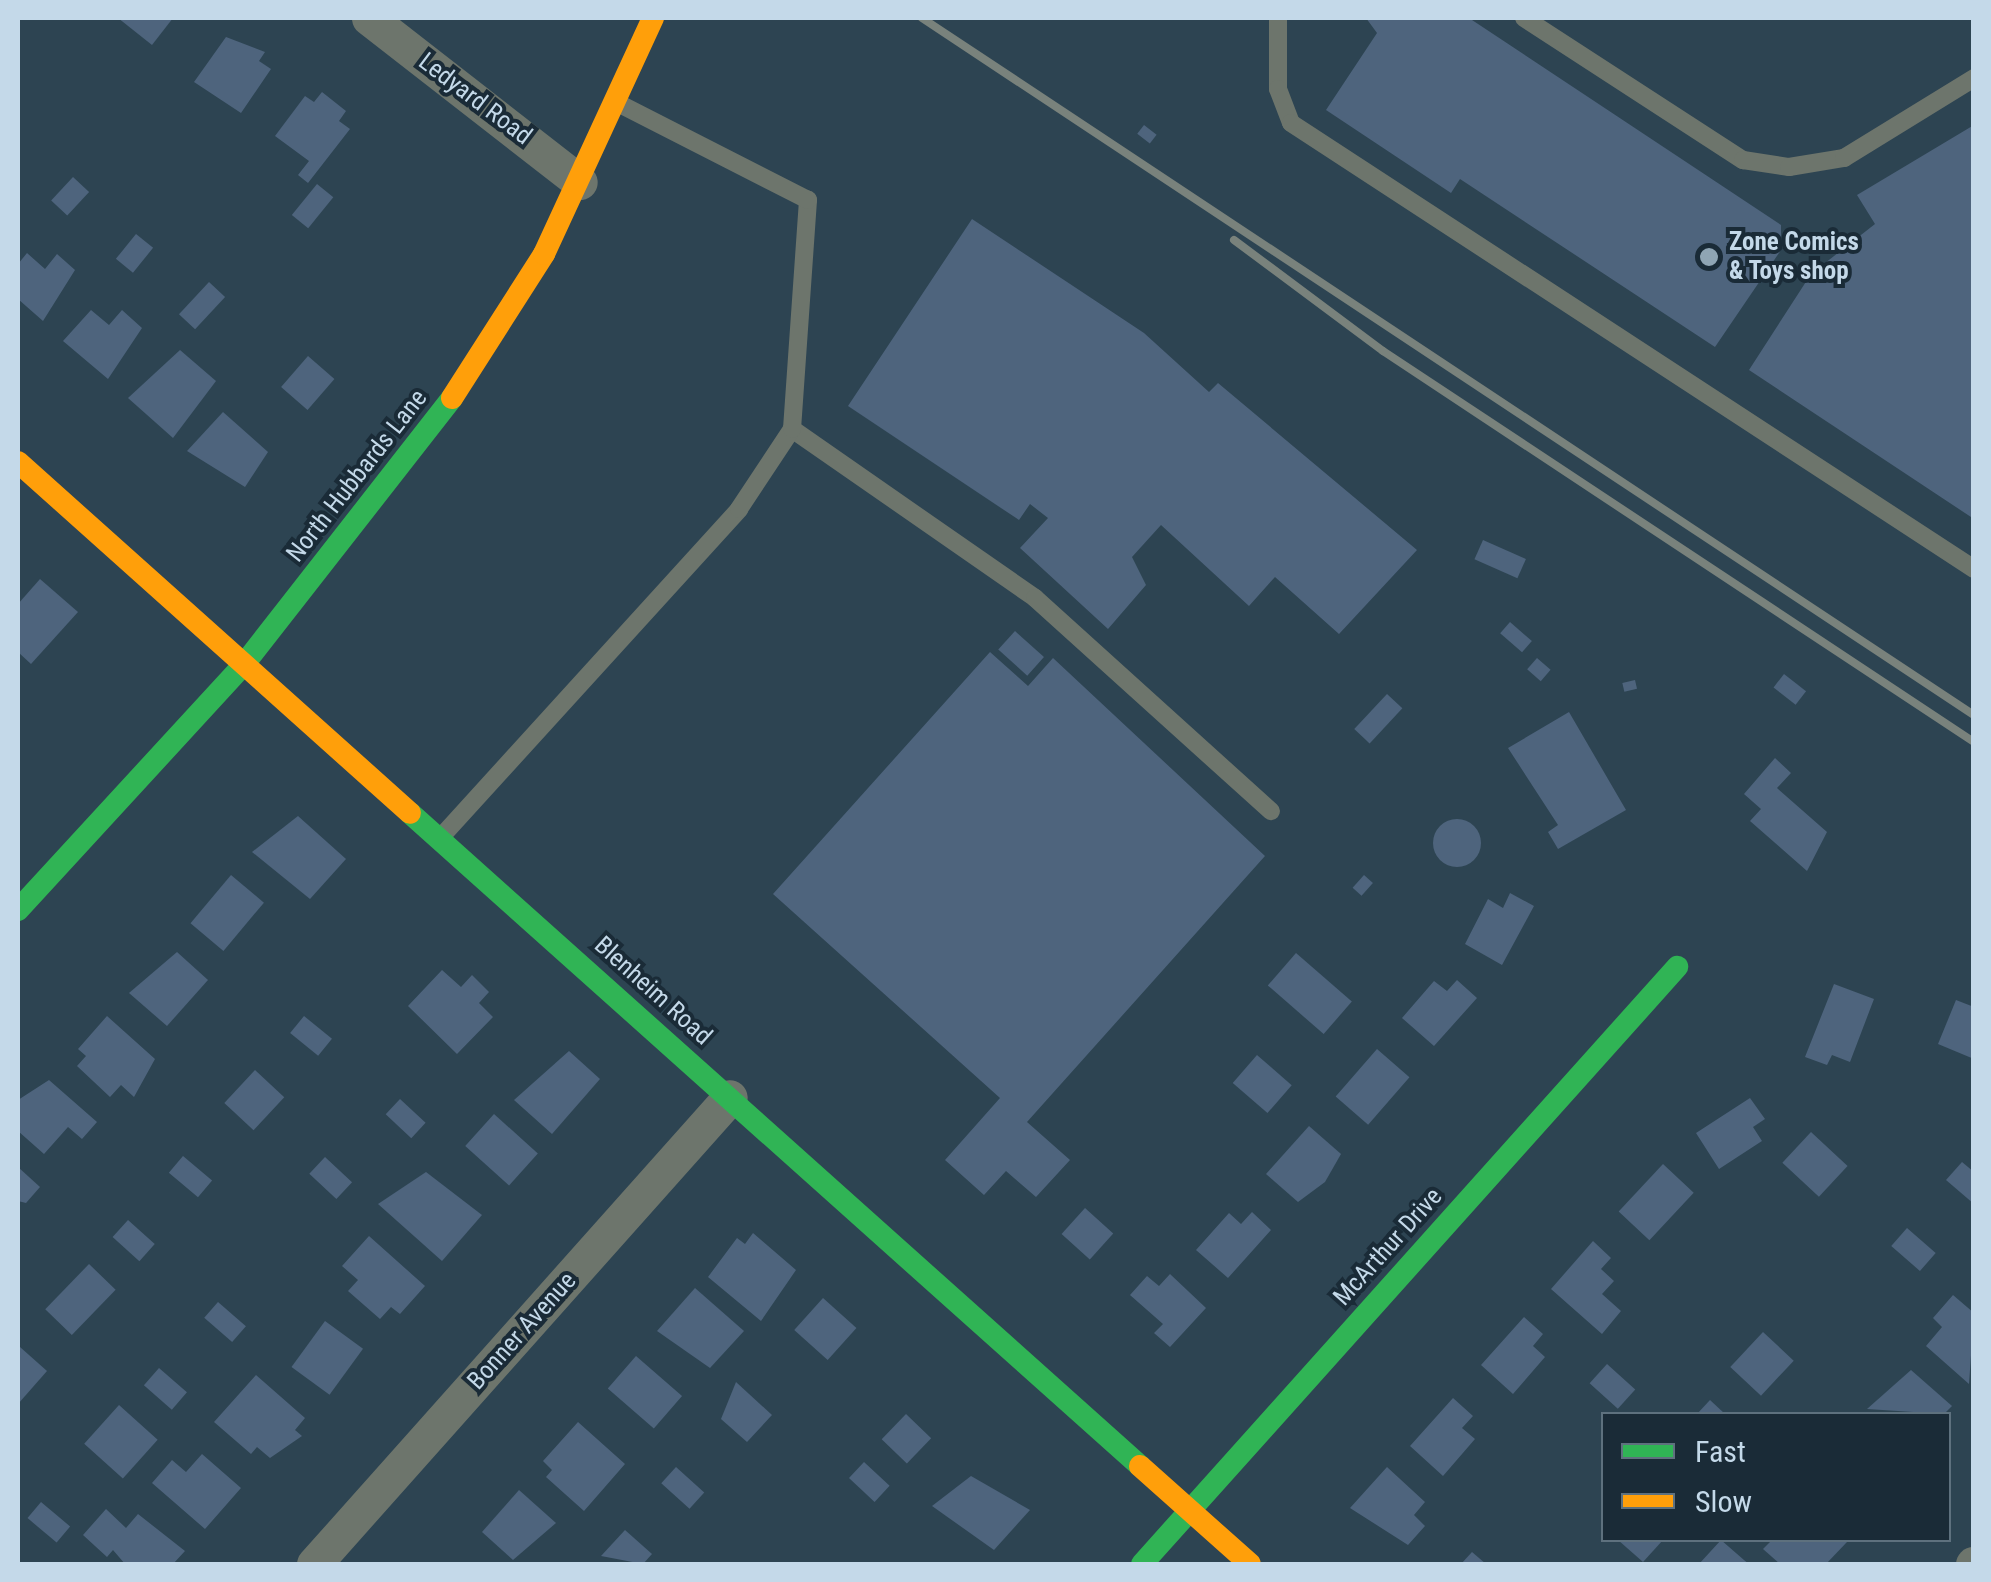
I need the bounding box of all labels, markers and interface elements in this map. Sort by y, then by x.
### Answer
street label: Ledyard Road [412,47,538,151]
place label: Zone Comics & Toys shop [1729,228,1859,287]
marker: Zone Comics & Toys shop [1698,246,1720,268]
street label: North Hubbards Lane [280,384,434,568]
street label: Blenheim Road [588,931,718,1051]
street label: McArthur Drive [1327,1182,1449,1312]
street label: Bonner Avenue [462,1266,582,1396]
legend [1601,1412,1951,1542]
text: Fast [1695,1434,1746,1469]
text: Slow [1695,1484,1752,1519]

